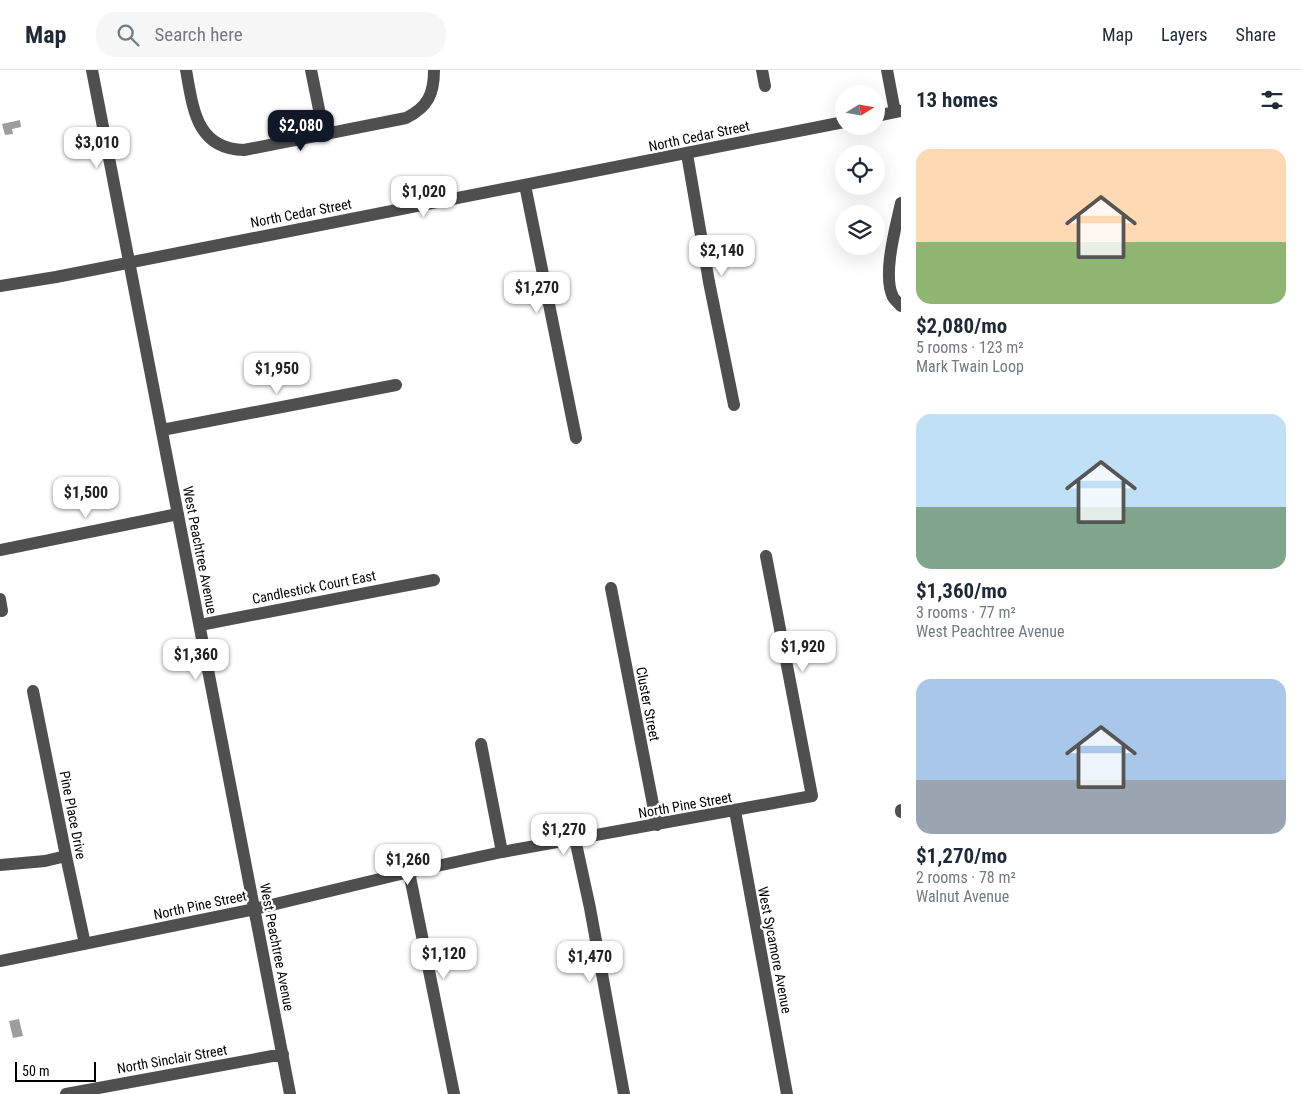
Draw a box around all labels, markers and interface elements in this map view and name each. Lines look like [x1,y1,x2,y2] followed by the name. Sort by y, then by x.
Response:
[96,12,446,57] search box
[25,21,66,49] text: Map
[114,21,142,49] icon: search
[154,23,243,46] text: Search here
[1102,24,1133,45] text: Map
[1161,24,1208,45] text: Layers
[1236,24,1276,45] text: Share
[835,85,885,135] north arrow
[835,85,885,255] map controls
[1258,86,1286,114] icon: filters
[916,88,998,112] text: 13 homes
[260,109,342,152] pin: $2,080
[279,116,323,135] text: $2,080
[647,117,751,155] street label: North Cedar Street
[56,126,138,169] pin: $3,010
[75,133,119,152] text: $3,010
[835,145,885,195] button: locate
[383,176,465,218] pin: $1,020
[402,182,446,201] text: $1,020
[1056,182,1146,272] icon: home
[249,195,353,231] street label: North Cedar Street
[835,205,885,255] button: layers
[681,234,763,277] pin: $2,140
[700,241,744,260] text: $2,140
[496,272,578,314] pin: $1,270
[515,278,559,297] text: $1,270
[916,314,1007,338] text: $2,080/mo
[916,338,1024,357] text: 5 rooms · 123 m²
[236,352,318,395] pin: $1,950
[916,357,1024,376] text: Mark Twain Loop
[255,359,299,378] text: $1,950
[1056,447,1146,537] icon: home
[45,476,127,519] pin: $1,500
[64,483,108,502] text: $1,500
[180,485,220,616] street label: West Peachtree Avenue
[251,567,377,607] street label: Candlestick Court East
[916,579,1007,603] text: $1,360/mo
[916,603,1016,622] text: 3 rooms · 77 m²
[916,622,1064,641] text: West Peachtree Avenue
[762,630,844,673] pin: $1,920
[781,637,825,656] text: $1,920
[155,638,237,681] pin: $1,360
[174,645,218,664] text: $1,360
[633,666,663,742] street label: Cluster Street
[1056,712,1146,802] icon: home
[57,770,89,861] street label: Pine Place Drive
[637,789,733,821] street label: North Pine Street
[523,814,605,856] pin: $1,270
[542,820,586,839] text: $1,270
[367,844,449,886] pin: $1,260
[916,844,1007,868] text: $1,270/mo
[386,850,430,869] text: $1,260
[916,868,1016,887] text: 2 rooms · 78 m²
[257,882,297,1013] street label: West Peachtree Avenue
[755,885,795,1015] street label: West Sycamore Avenue
[152,887,248,923] street label: North Pine Street
[916,887,1009,906] text: Walnut Avenue
[403,938,485,980] pin: $1,120
[549,940,631,983] pin: $1,470
[422,944,466,963] text: $1,120
[568,947,612,966] text: $1,470
[116,1041,228,1077] street label: North Sinclair Street
[15,1059,96,1082] scale bar
[22,1063,50,1079] text: 50 m

